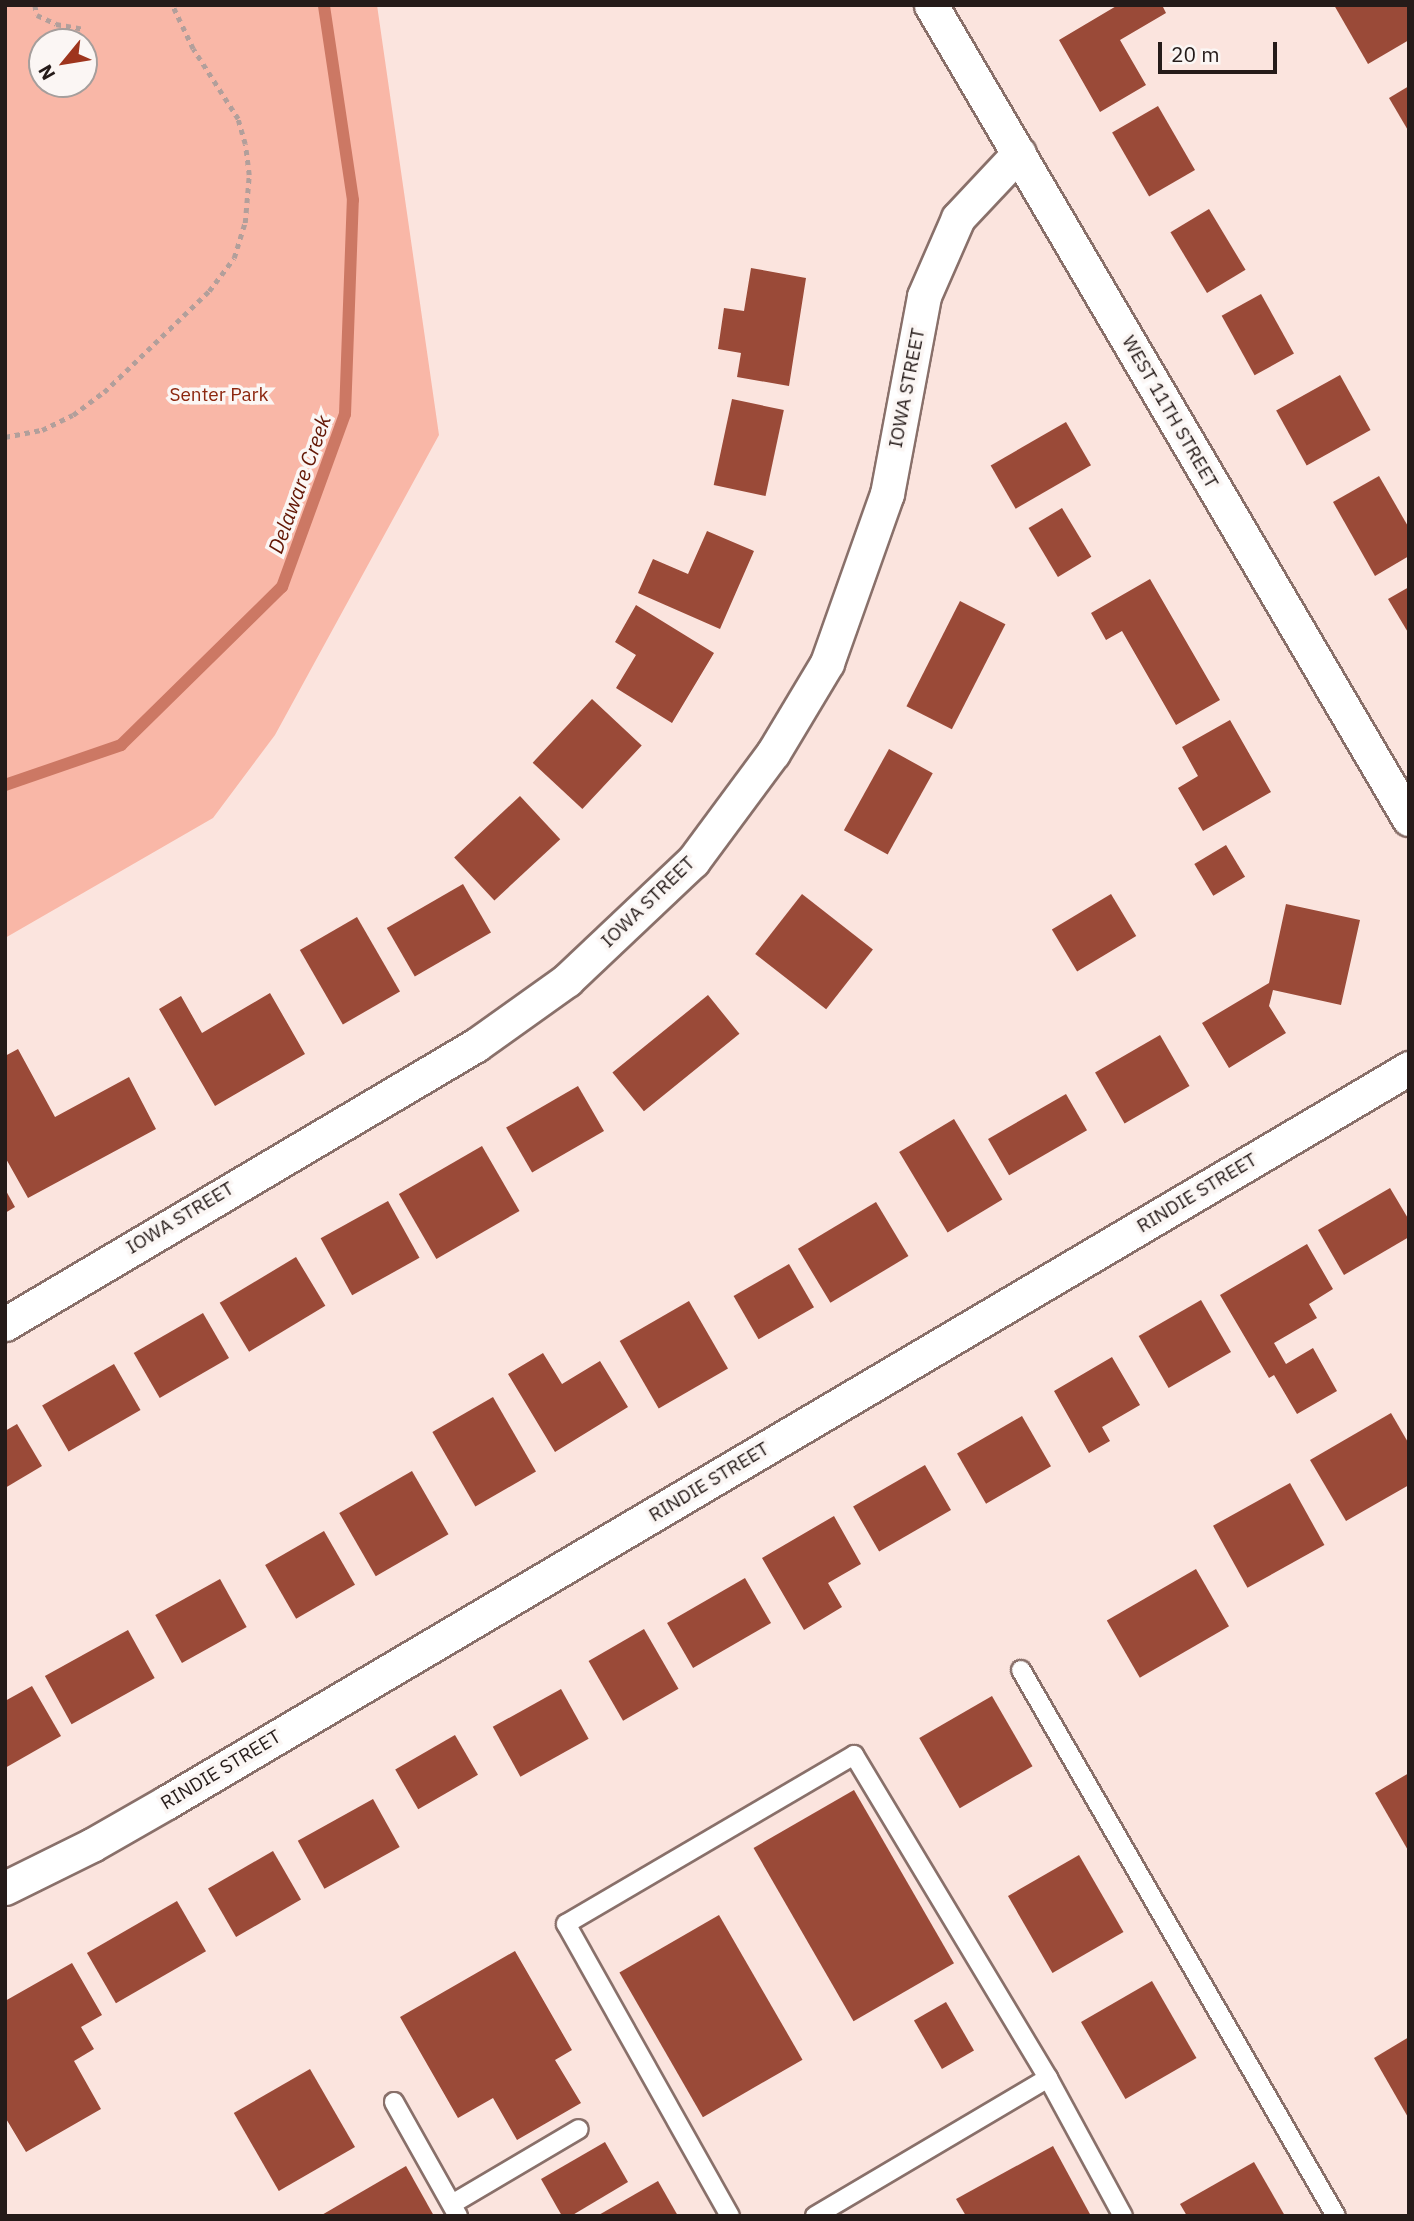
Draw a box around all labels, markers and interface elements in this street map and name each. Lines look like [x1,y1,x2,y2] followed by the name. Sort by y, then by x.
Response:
[28,28,98,98] north arrow
[1162,28,1281,72] scale bar
[1171,40,1220,68] text: 20 m
[33,61,60,84] text: N
[884,326,930,450] street label: IOWA STREET
[1117,332,1223,492] street label: WEST 11TH STREET
[169,384,269,406] park label: Senter Park
[262,411,336,557] water label: Delaware Creek
[596,852,700,952] street label: IOWA STREET
[1133,1148,1261,1238] street label: RINDIE STREET
[122,1177,238,1259] street label: IOWA STREET
[645,1437,773,1527] street label: RINDIE STREET
[157,1725,285,1815] street label: RINDIE STREET

